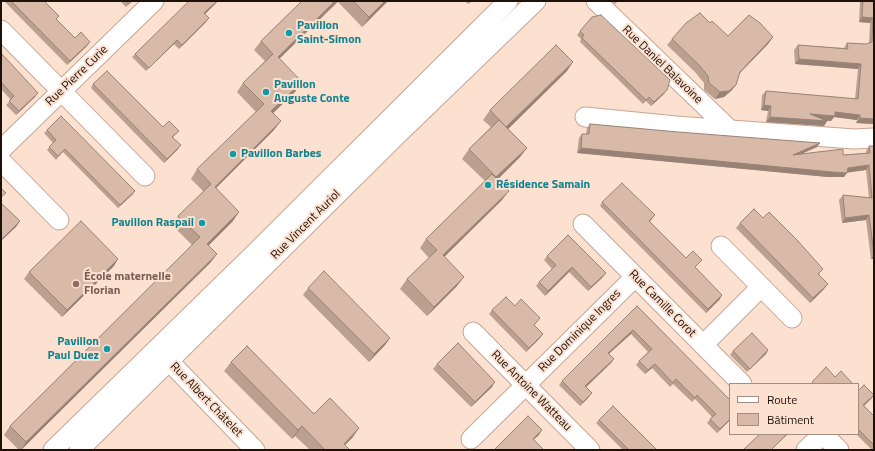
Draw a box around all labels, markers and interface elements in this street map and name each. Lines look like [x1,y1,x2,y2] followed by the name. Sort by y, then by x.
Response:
[297,19,361,47] place label: Pavillon Saint-Simon
[619,23,705,107] street label: Rue Daniel Balavoine
[284,28,294,38] marker: Pavillon Saint-Simon
[43,43,111,109] street label: Rue Pierre Curie
[274,78,350,106] place label: Pavillon Auguste Conte
[261,87,271,97] marker: Pavillon Auguste Conte
[241,147,321,161] place label: Pavillon Barbes
[228,149,238,159] marker: Pavillon Barbes
[496,178,590,192] place label: Résidence Samain
[483,180,493,190] marker: Résidence Samain
[268,187,344,263] street label: Rue Vincent Auriol
[112,216,194,230] place label: Pavillon Raspail
[197,218,207,228] marker: Pavillon Raspail
[625,267,699,341] street label: Rue Camille Corot
[84,270,171,298] place label: École maternelle Florian
[71,279,81,289] marker: École maternelle Florian
[536,287,624,375] street label: Rue Dominique Ingres
[47,335,99,363] place label: Pavillon Paul Duez
[102,344,112,354] marker: Pavillon Paul Duez
[488,348,574,434] street label: Rue Antoine Watteau
[167,360,245,440] street label: Rue Albert Châtelet
[729,383,859,435] legend
[767,390,797,409] text: Route
[767,410,814,429] text: Bâtiment

